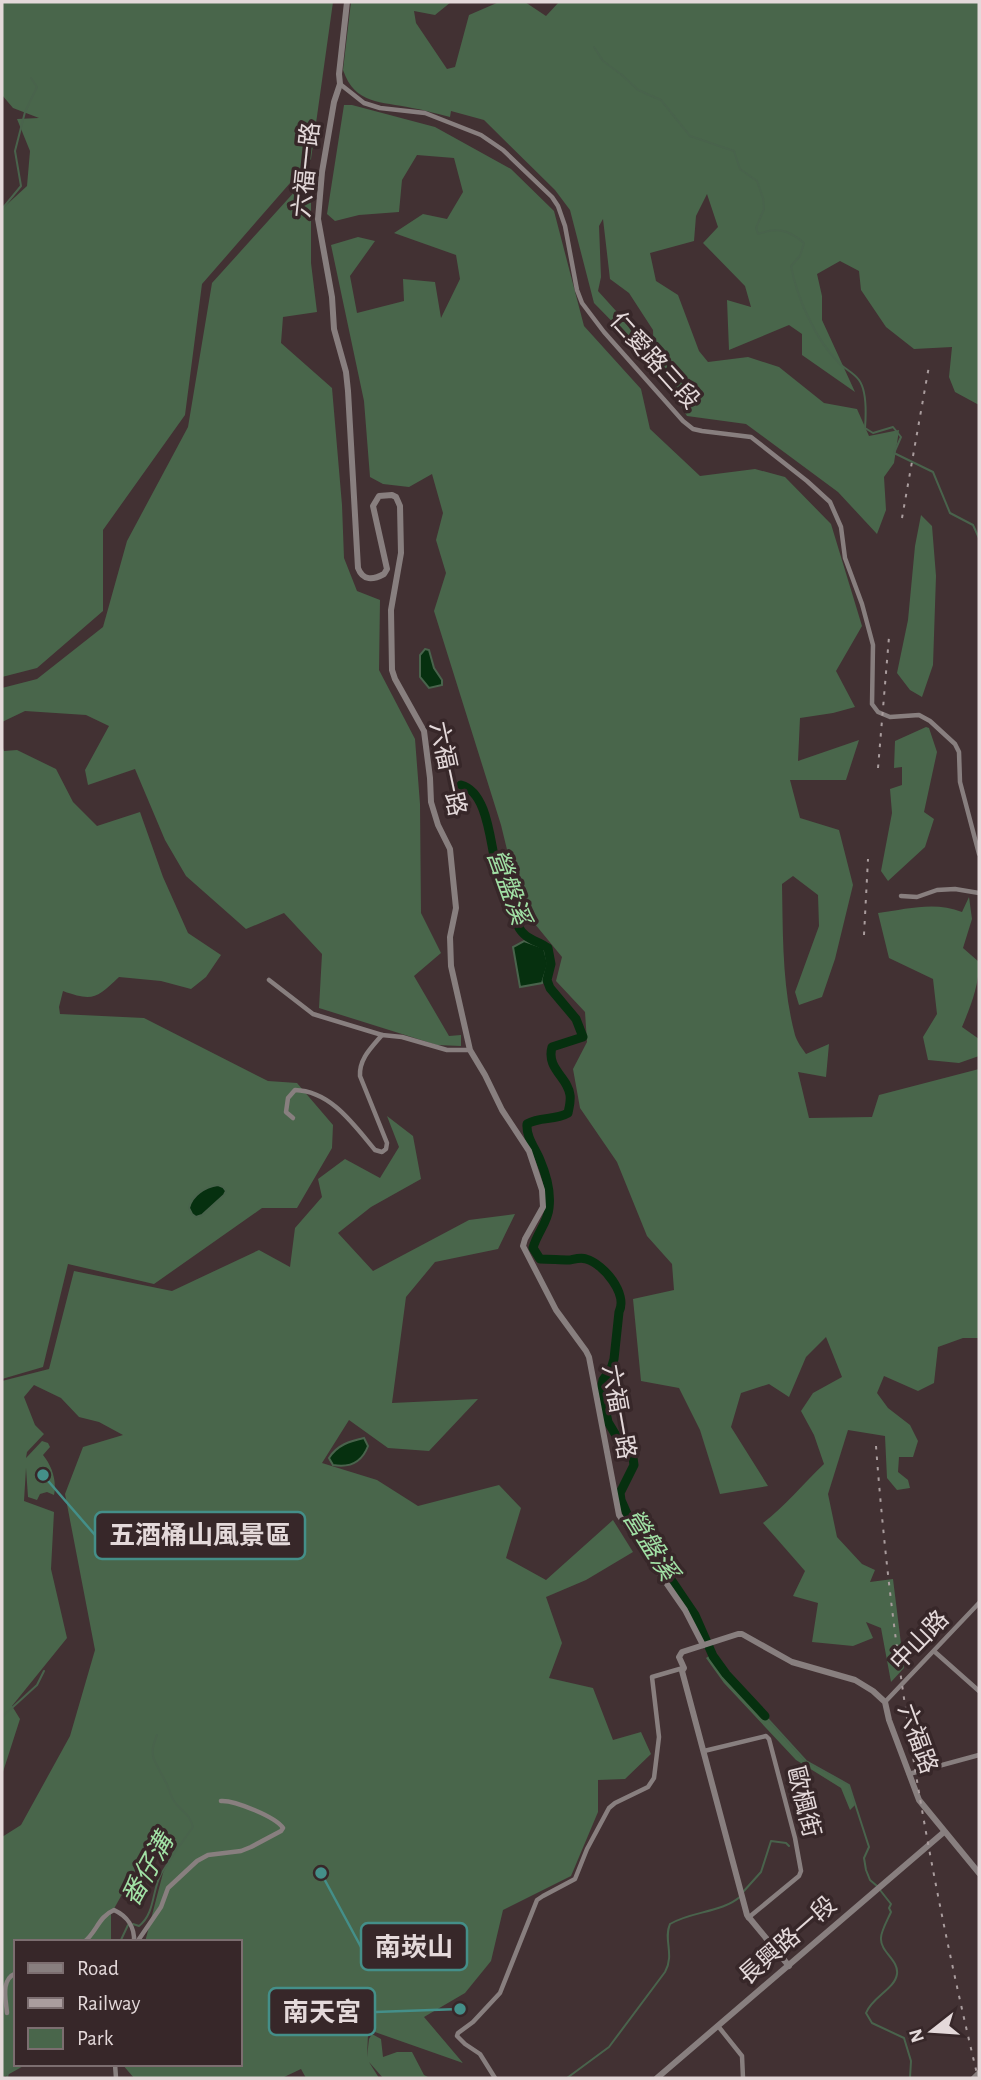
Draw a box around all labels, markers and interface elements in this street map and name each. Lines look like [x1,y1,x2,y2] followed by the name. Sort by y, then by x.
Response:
[288,121,324,219] street label: 六福一路
[605,307,705,414] street label: 仁愛路三段
[425,719,471,818] street label: 六福一路
[482,846,536,932] water label: 營盤溪
[598,1362,640,1461] street label: 六福一路
[618,1505,685,1588] water label: 營盤溪
[95,1512,305,1559] callout: 五酒桶山風景區
[109,1521,291,1549] text: 五酒桶山風景區
[885,1605,954,1675] street label: 中山路
[893,1700,942,1777] street label: 六福路
[783,1764,825,1840] street label: 歐楓街
[117,1826,180,1910] water label: 番仔溝
[734,1891,841,1989] street label: 長興路一段
[361,1923,467,1970] callout: 南崁山
[375,1933,453,1961] text: 南崁山
[14,1940,242,2066] legend
[77,1958,119,1979] text: Road
[269,1988,375,2035] callout: 南天宮
[77,1993,140,2014] text: Railway
[897,1996,967,2066] north arrow
[283,1998,361,2026] text: 南天宮
[906,2026,928,2045] text: N
[77,2028,114,2049] text: Park

